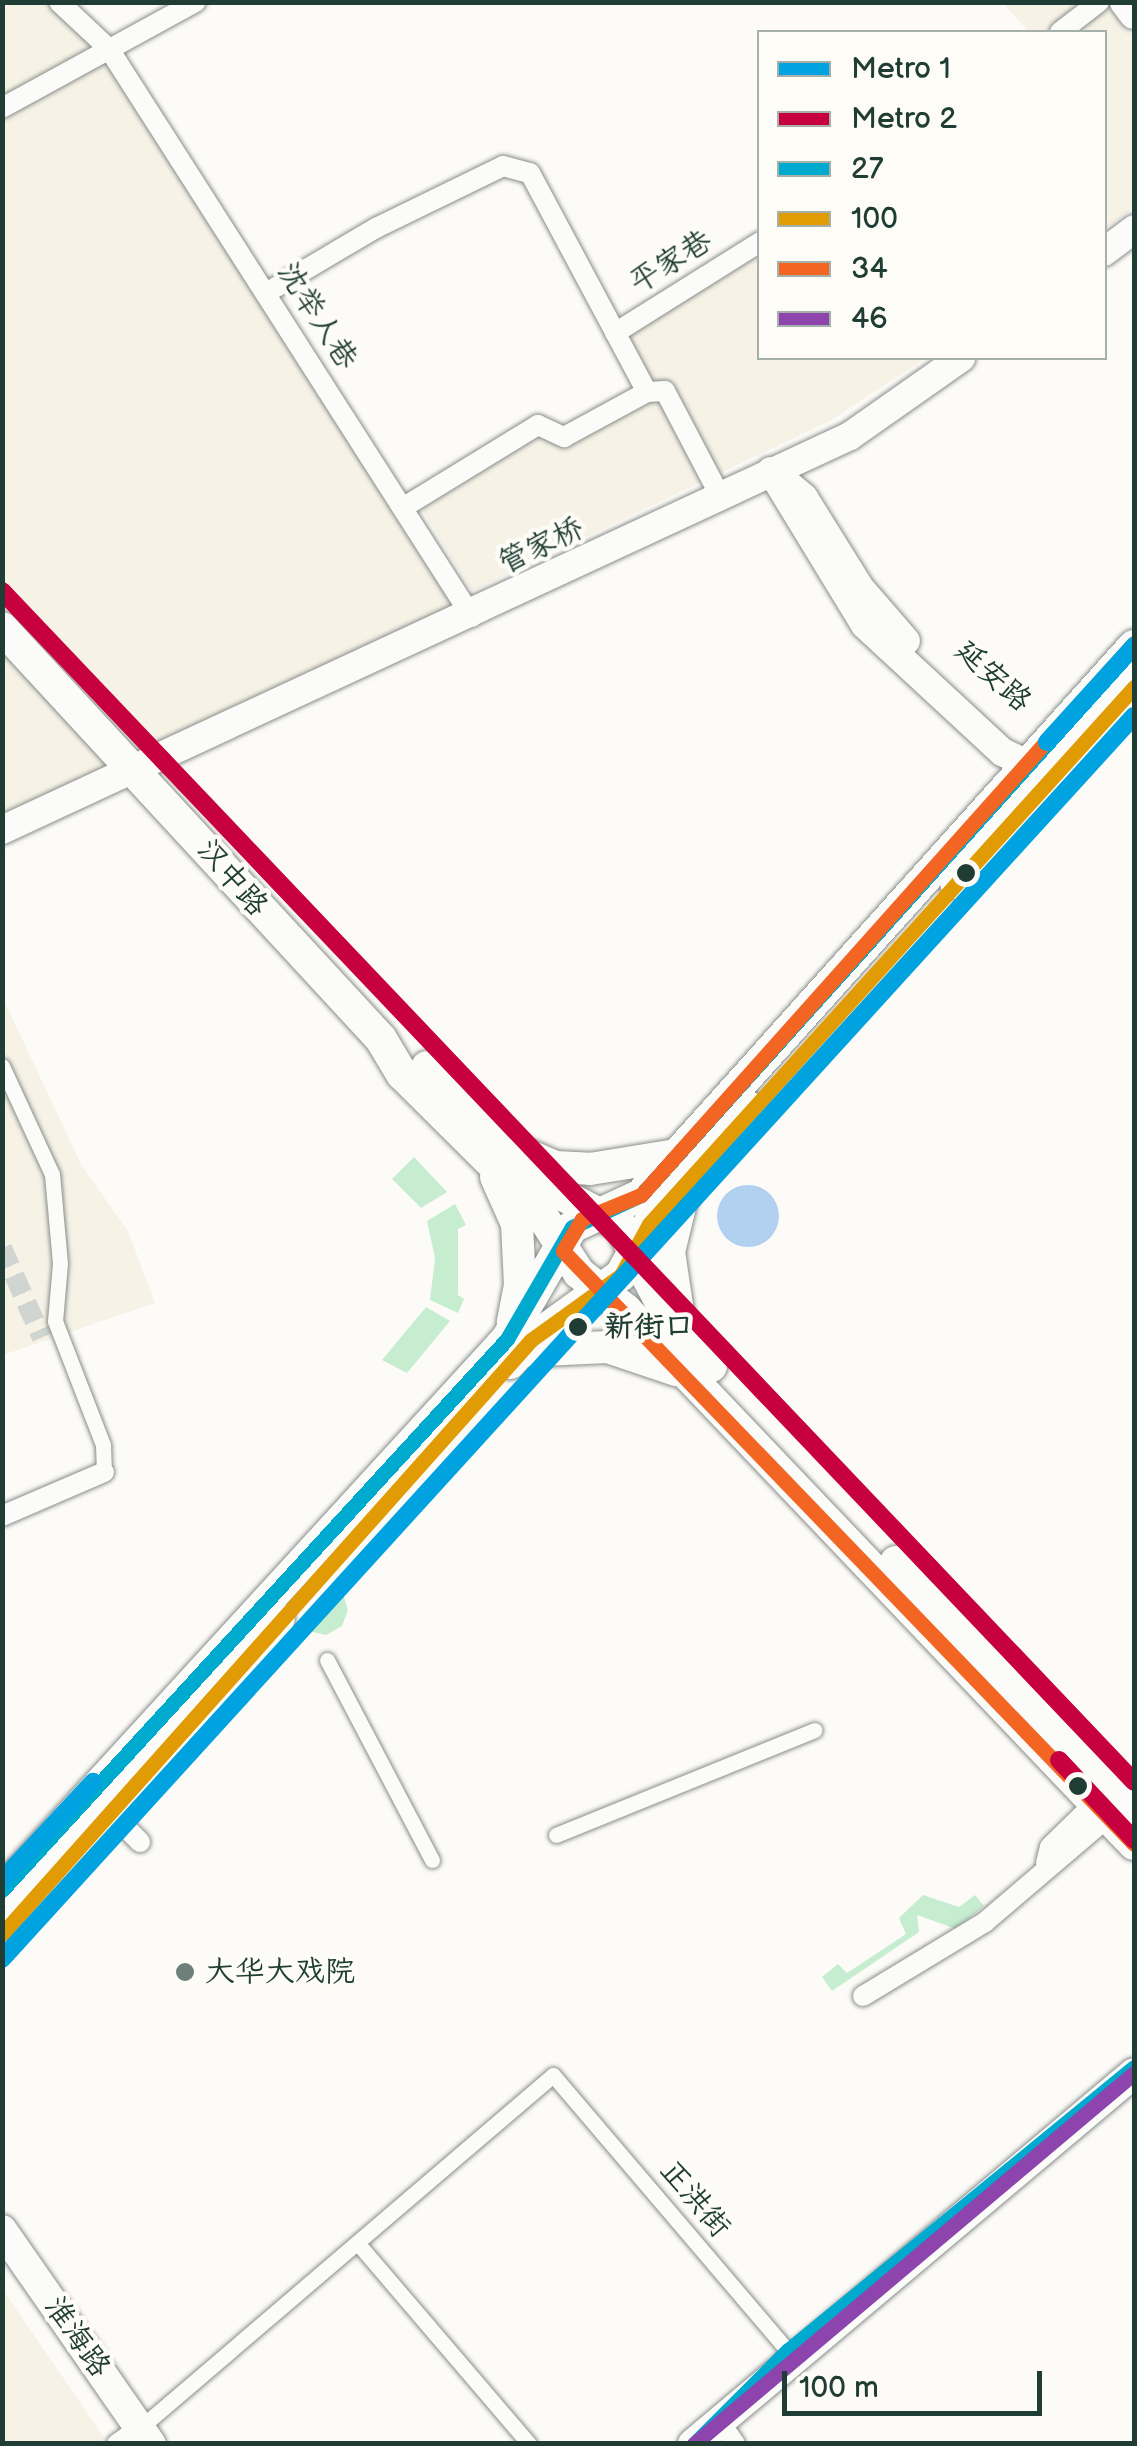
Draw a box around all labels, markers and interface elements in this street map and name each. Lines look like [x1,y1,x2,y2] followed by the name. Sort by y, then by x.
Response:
[757,30,1107,360] legend
[851,51,951,87] text: Metro 1
[851,101,957,137] text: Metro 2
[851,151,883,187] text: 27
[851,201,898,237] text: 100
[623,223,719,301] street label: 平家巷
[851,251,888,287] text: 34
[269,256,365,376] street label: 沈举人巷
[851,301,888,337] text: 46
[493,510,589,582] street label: 管家桥
[948,633,1038,719] street label: 延安路
[189,832,275,924] street label: 汉中路
[956,863,976,883] unlabelled marker
[604,1309,694,1345] place label: 新街口
[561,1310,595,1344] marker: 新街口
[1068,1776,1088,1796] unlabelled marker
[205,1954,355,1990] place label: 大华大戏院
[174,1961,196,1983] marker: 大华大戏院
[652,2153,738,2245] street label: 正洪街
[36,2290,118,2384] street label: 淮海路
[787,2351,1047,2413] scale bar
[799,2370,879,2406] text: 100 m

